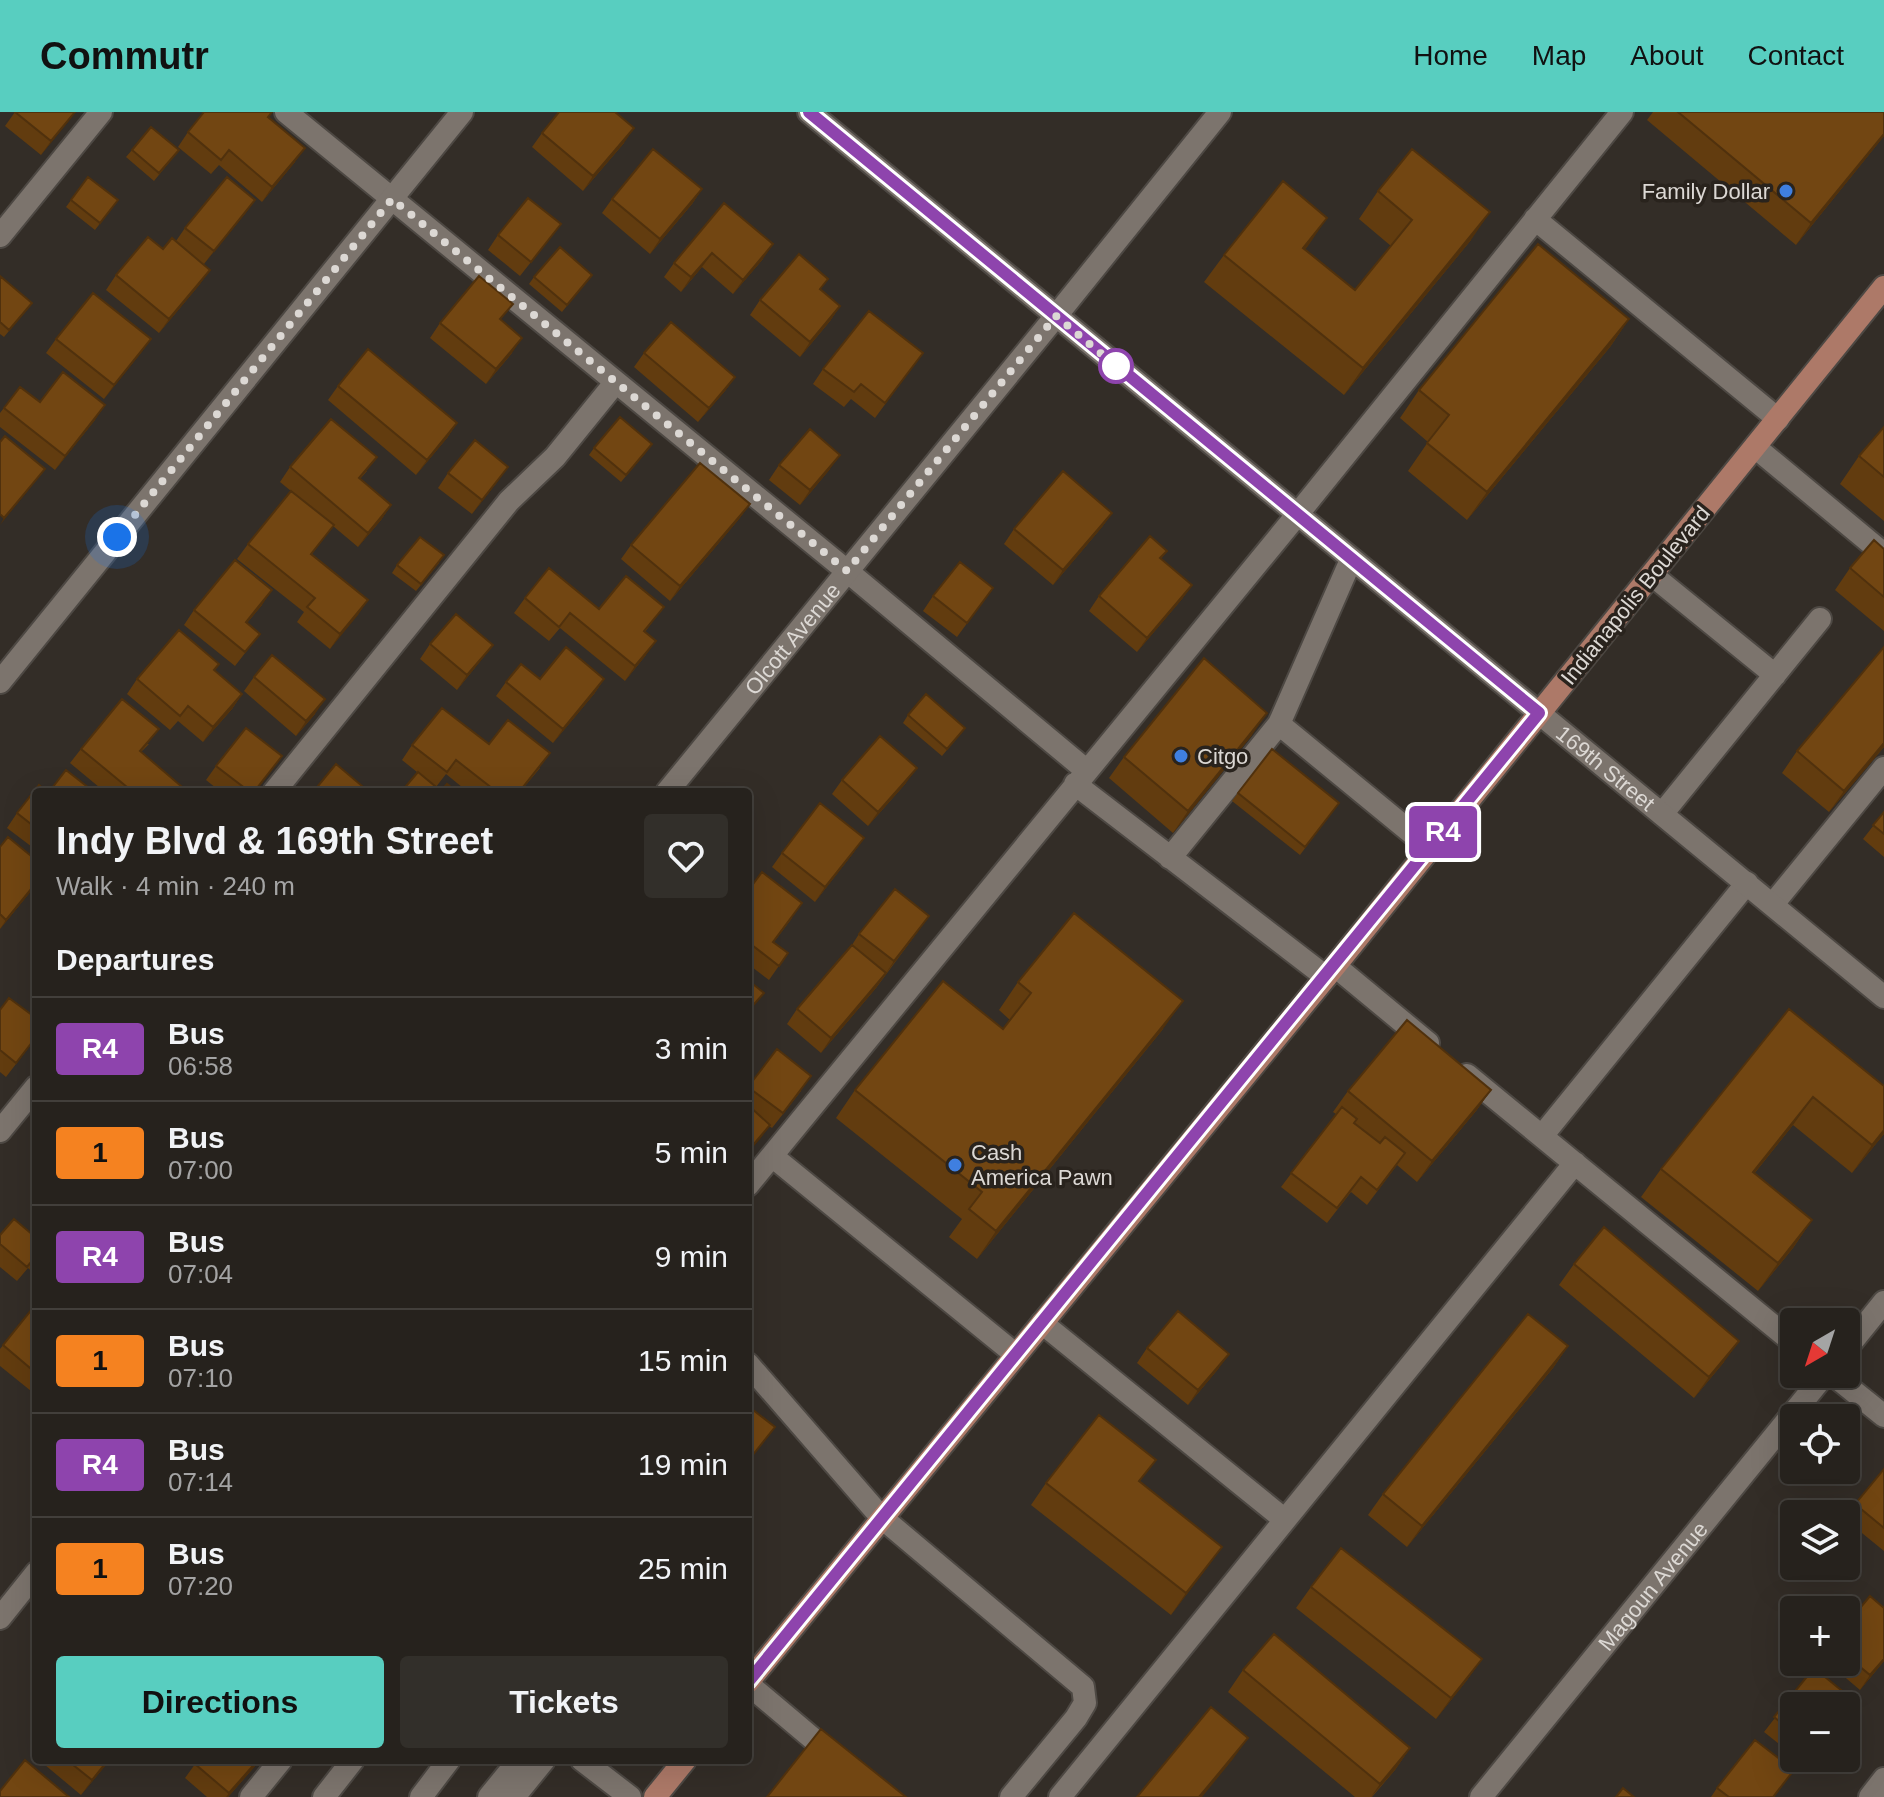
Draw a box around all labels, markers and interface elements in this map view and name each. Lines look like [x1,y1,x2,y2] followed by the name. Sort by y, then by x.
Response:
[40,35,209,77] text: Commutr
[1413,40,1488,71] text: Home
[1532,40,1586,71] text: Map
[1630,40,1704,71] text: About
[1748,40,1844,71] text: Contact
[1642,179,1770,204] place label: Family Dollar
[1777,182,1795,200] marker: Family Dollar
[1099,349,1133,383] unlabelled marker
[1556,501,1715,690] street label: Indianapolis Boulevard
[97,517,137,557] your location
[740,578,846,700] street label: Olcott Avenue
[1551,721,1660,816] street label: 169th Street
[1197,744,1248,769] place label: Citgo
[1172,747,1190,765] marker: Citgo
[1407,806,1479,858] line badge: R4
[644,814,728,898] button: heart
[1425,816,1461,847] text: R4
[56,820,493,862] text: Indy Blvd & 169th Street
[56,871,295,901] text: Walk · 4 min · 240 m
[56,943,214,976] text: Departures
[168,1017,225,1050] text: Bus
[655,1032,728,1065] text: 3 min
[82,1033,118,1064] text: R4
[168,1051,233,1081] text: 06:58
[168,1121,225,1154] text: Bus
[655,1136,728,1169] text: 5 min
[92,1137,108,1168] text: 1
[971,1140,1113,1190] place label: Cash America Pawn
[168,1155,233,1185] text: 07:00
[946,1156,964,1174] marker: Cash America Pawn
[168,1225,225,1258] text: Bus
[655,1240,728,1273] text: 9 min
[82,1241,118,1272] text: R4
[168,1259,233,1289] text: 07:04
[1780,1308,1860,1388] north arrow
[1780,1308,1860,1772] map controls
[168,1329,225,1362] text: Bus
[638,1344,728,1377] text: 15 min
[92,1345,108,1376] text: 1
[168,1363,233,1393] text: 07:10
[1780,1404,1860,1484] button: locate
[168,1433,225,1466] text: Bus
[638,1448,728,1481] text: 19 min
[82,1449,118,1480] text: R4
[168,1467,233,1497] text: 07:14
[1780,1500,1860,1580] button: layers
[1593,1517,1713,1656] street label: Magoun Avenue
[168,1537,225,1570] text: Bus
[638,1552,728,1585] text: 25 min
[92,1553,108,1584] text: 1
[168,1571,233,1601] text: 07:20
[1780,1596,1860,1676] button: +
[56,1656,384,1748] button: Directions
[400,1656,728,1748] button: Tickets
[1780,1692,1860,1772] button: −

